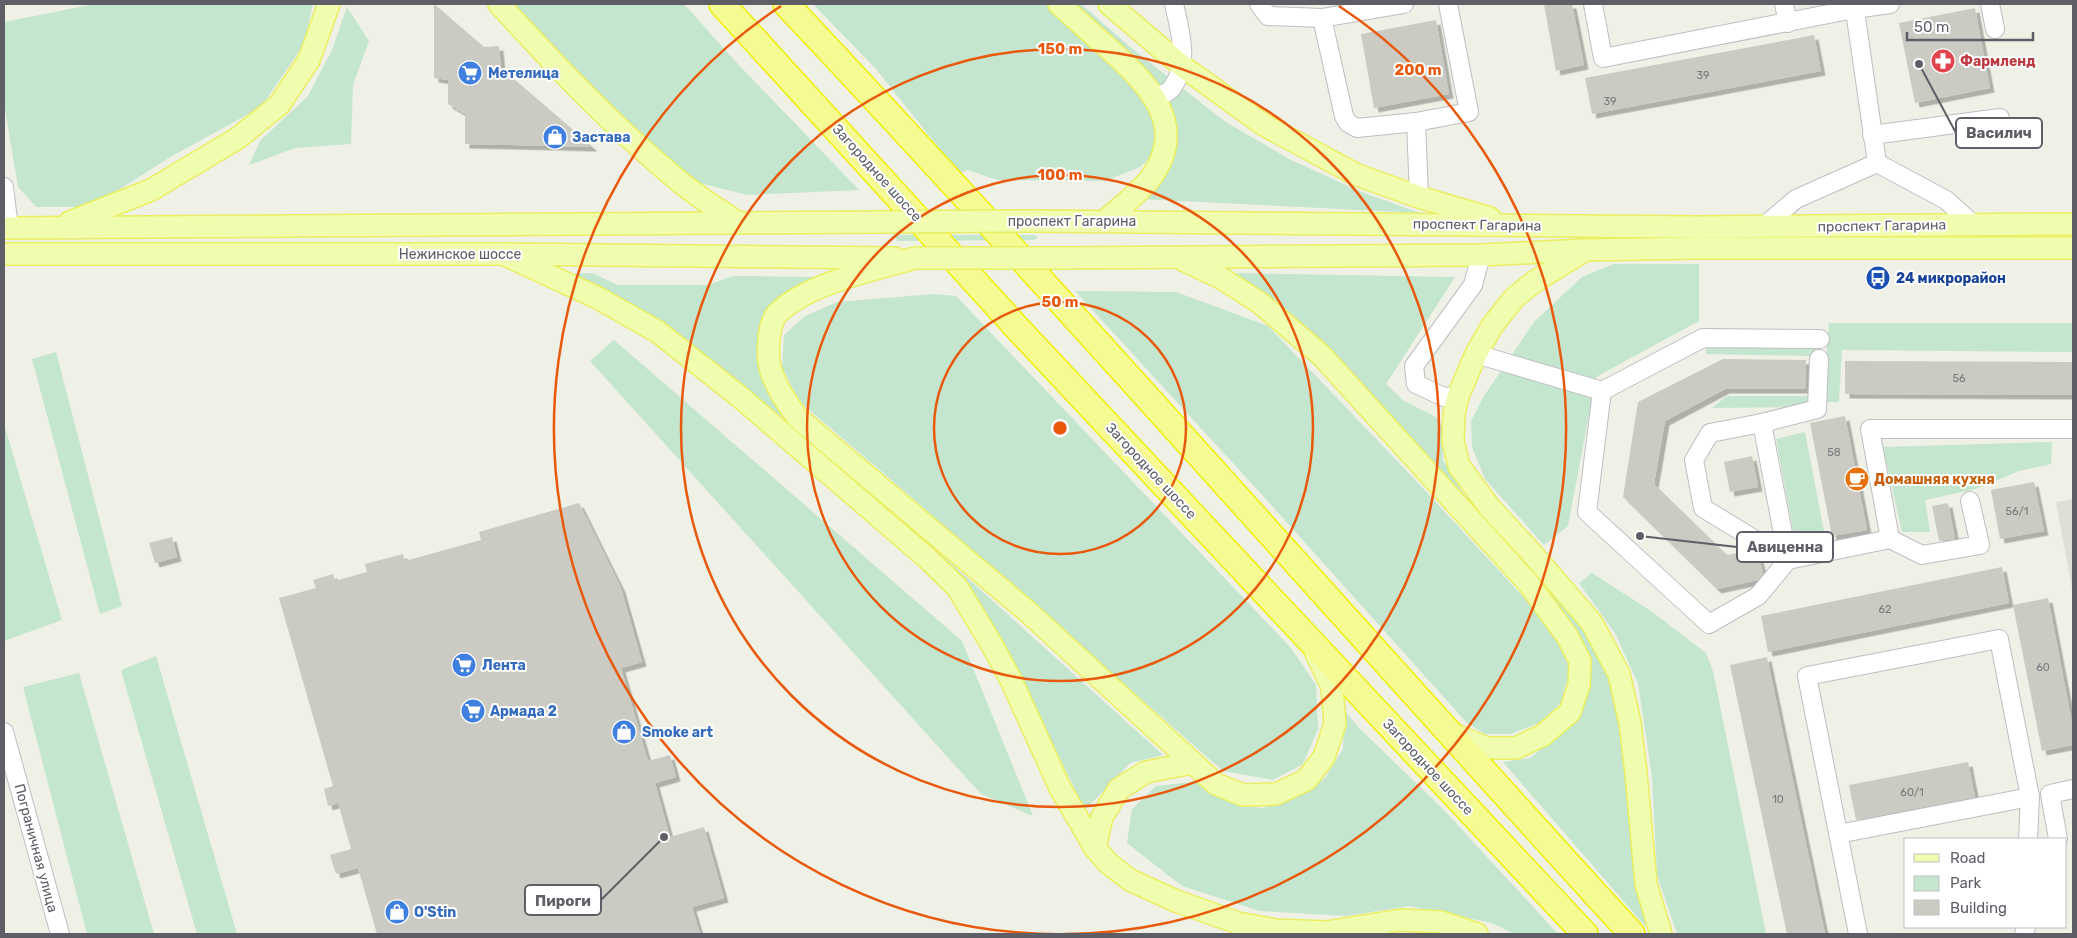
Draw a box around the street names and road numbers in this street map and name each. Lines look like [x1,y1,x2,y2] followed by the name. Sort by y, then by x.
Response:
[829,121,925,225] street label: Загородное шоссе
[1008,213,1136,230] street label: проспект Гагарина
[1413,215,1541,235] street label: проспект Гагарина
[1818,216,1946,236] street label: проспект Гагарина
[399,246,521,263] street label: Нежинское шоссе
[1102,419,1200,523] street label: Загородное шоссе
[1379,715,1477,819] street label: Загородное шоссе
[11,782,61,914] street label: Пограничная улица

